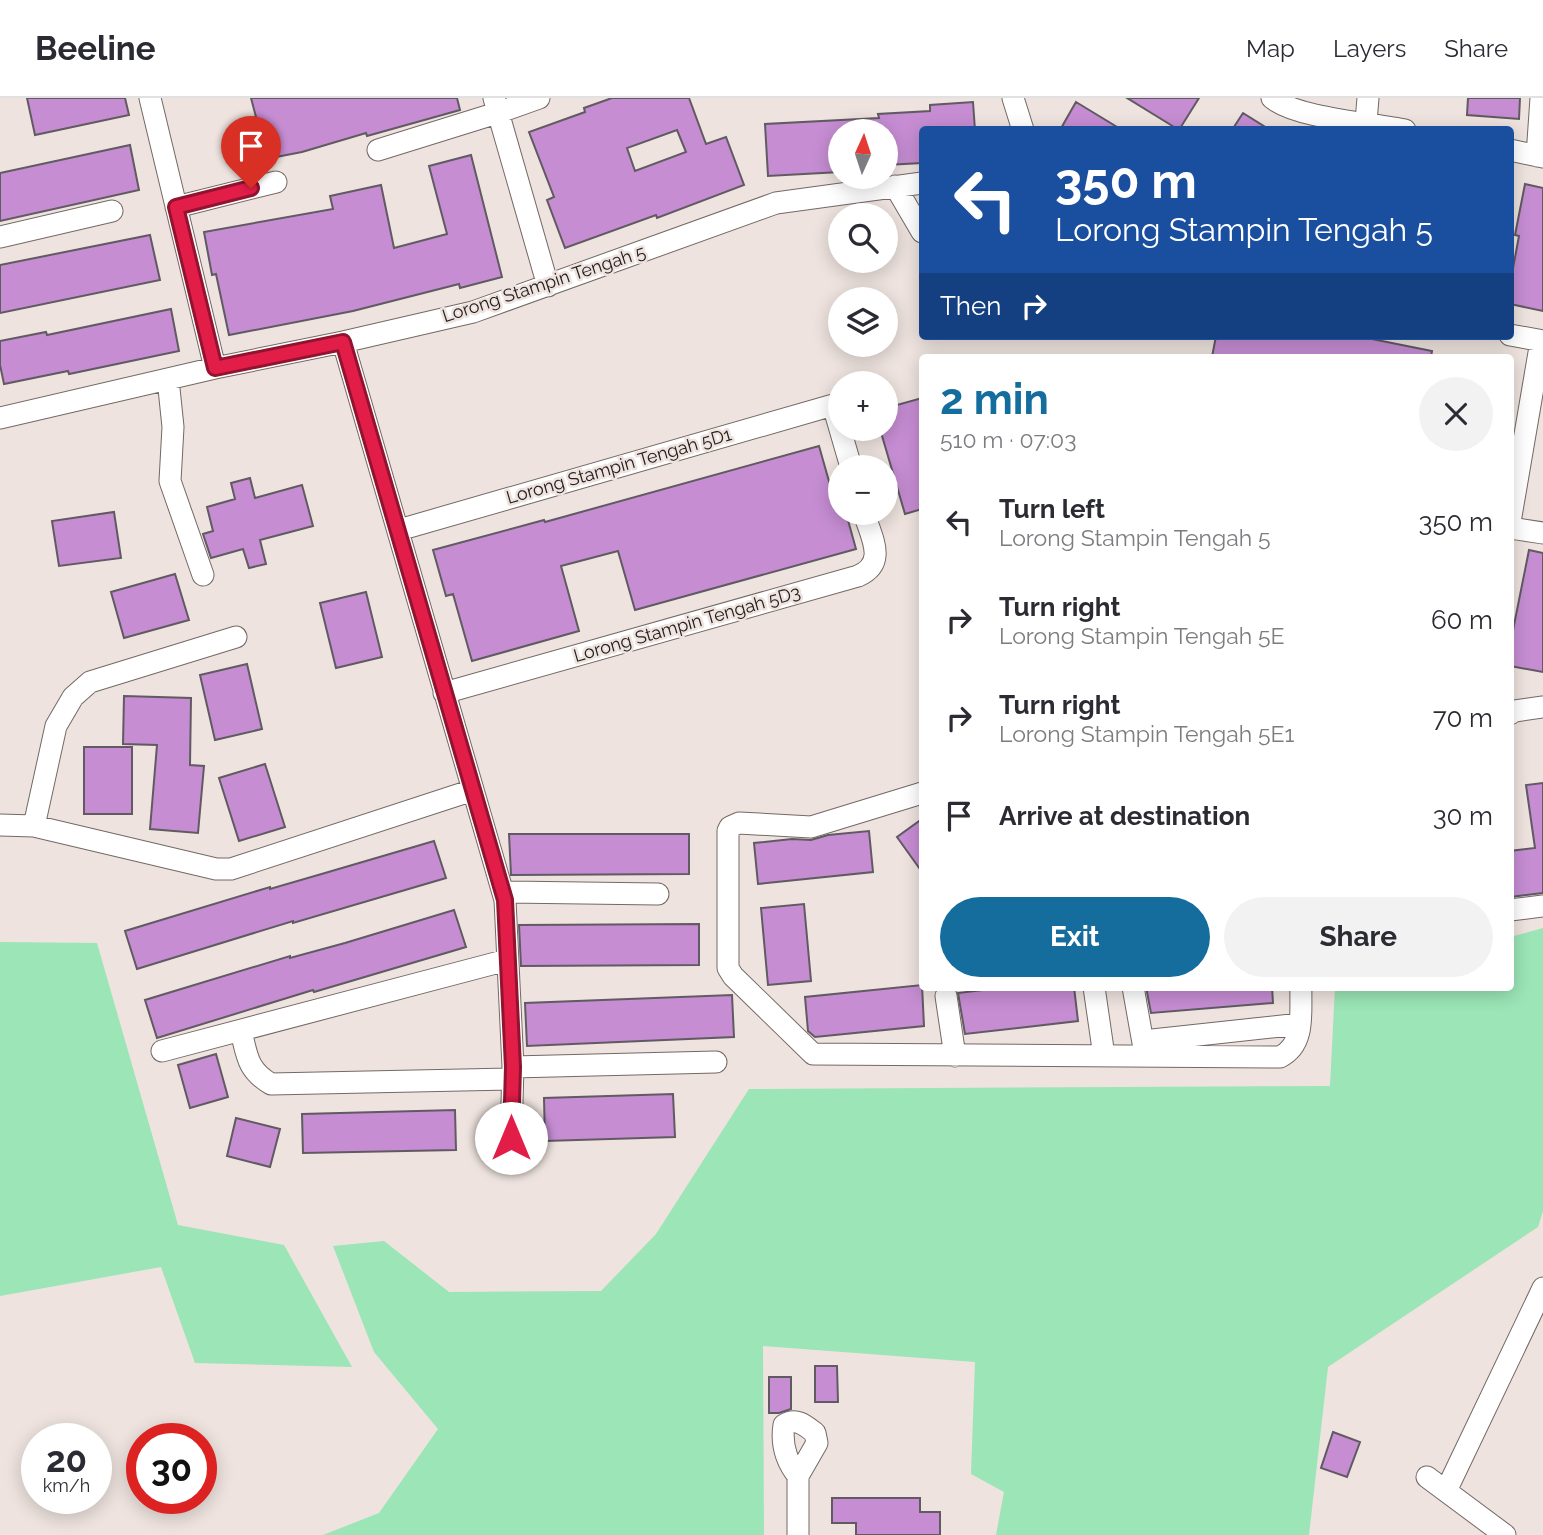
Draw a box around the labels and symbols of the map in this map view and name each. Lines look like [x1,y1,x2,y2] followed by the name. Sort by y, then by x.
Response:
[221,116,281,188] pin
[828,119,898,189] north arrow
[440,241,648,326] street label: Lorong Stampin Tengah 5
[504,423,734,508] street label: Lorong Stampin Tengah 5D1
[571,581,803,666] street label: Lorong Stampin Tengah 5D3
[474,1101,548,1175] position arrow
[126,1423,217,1514] speed limit sign: 30

